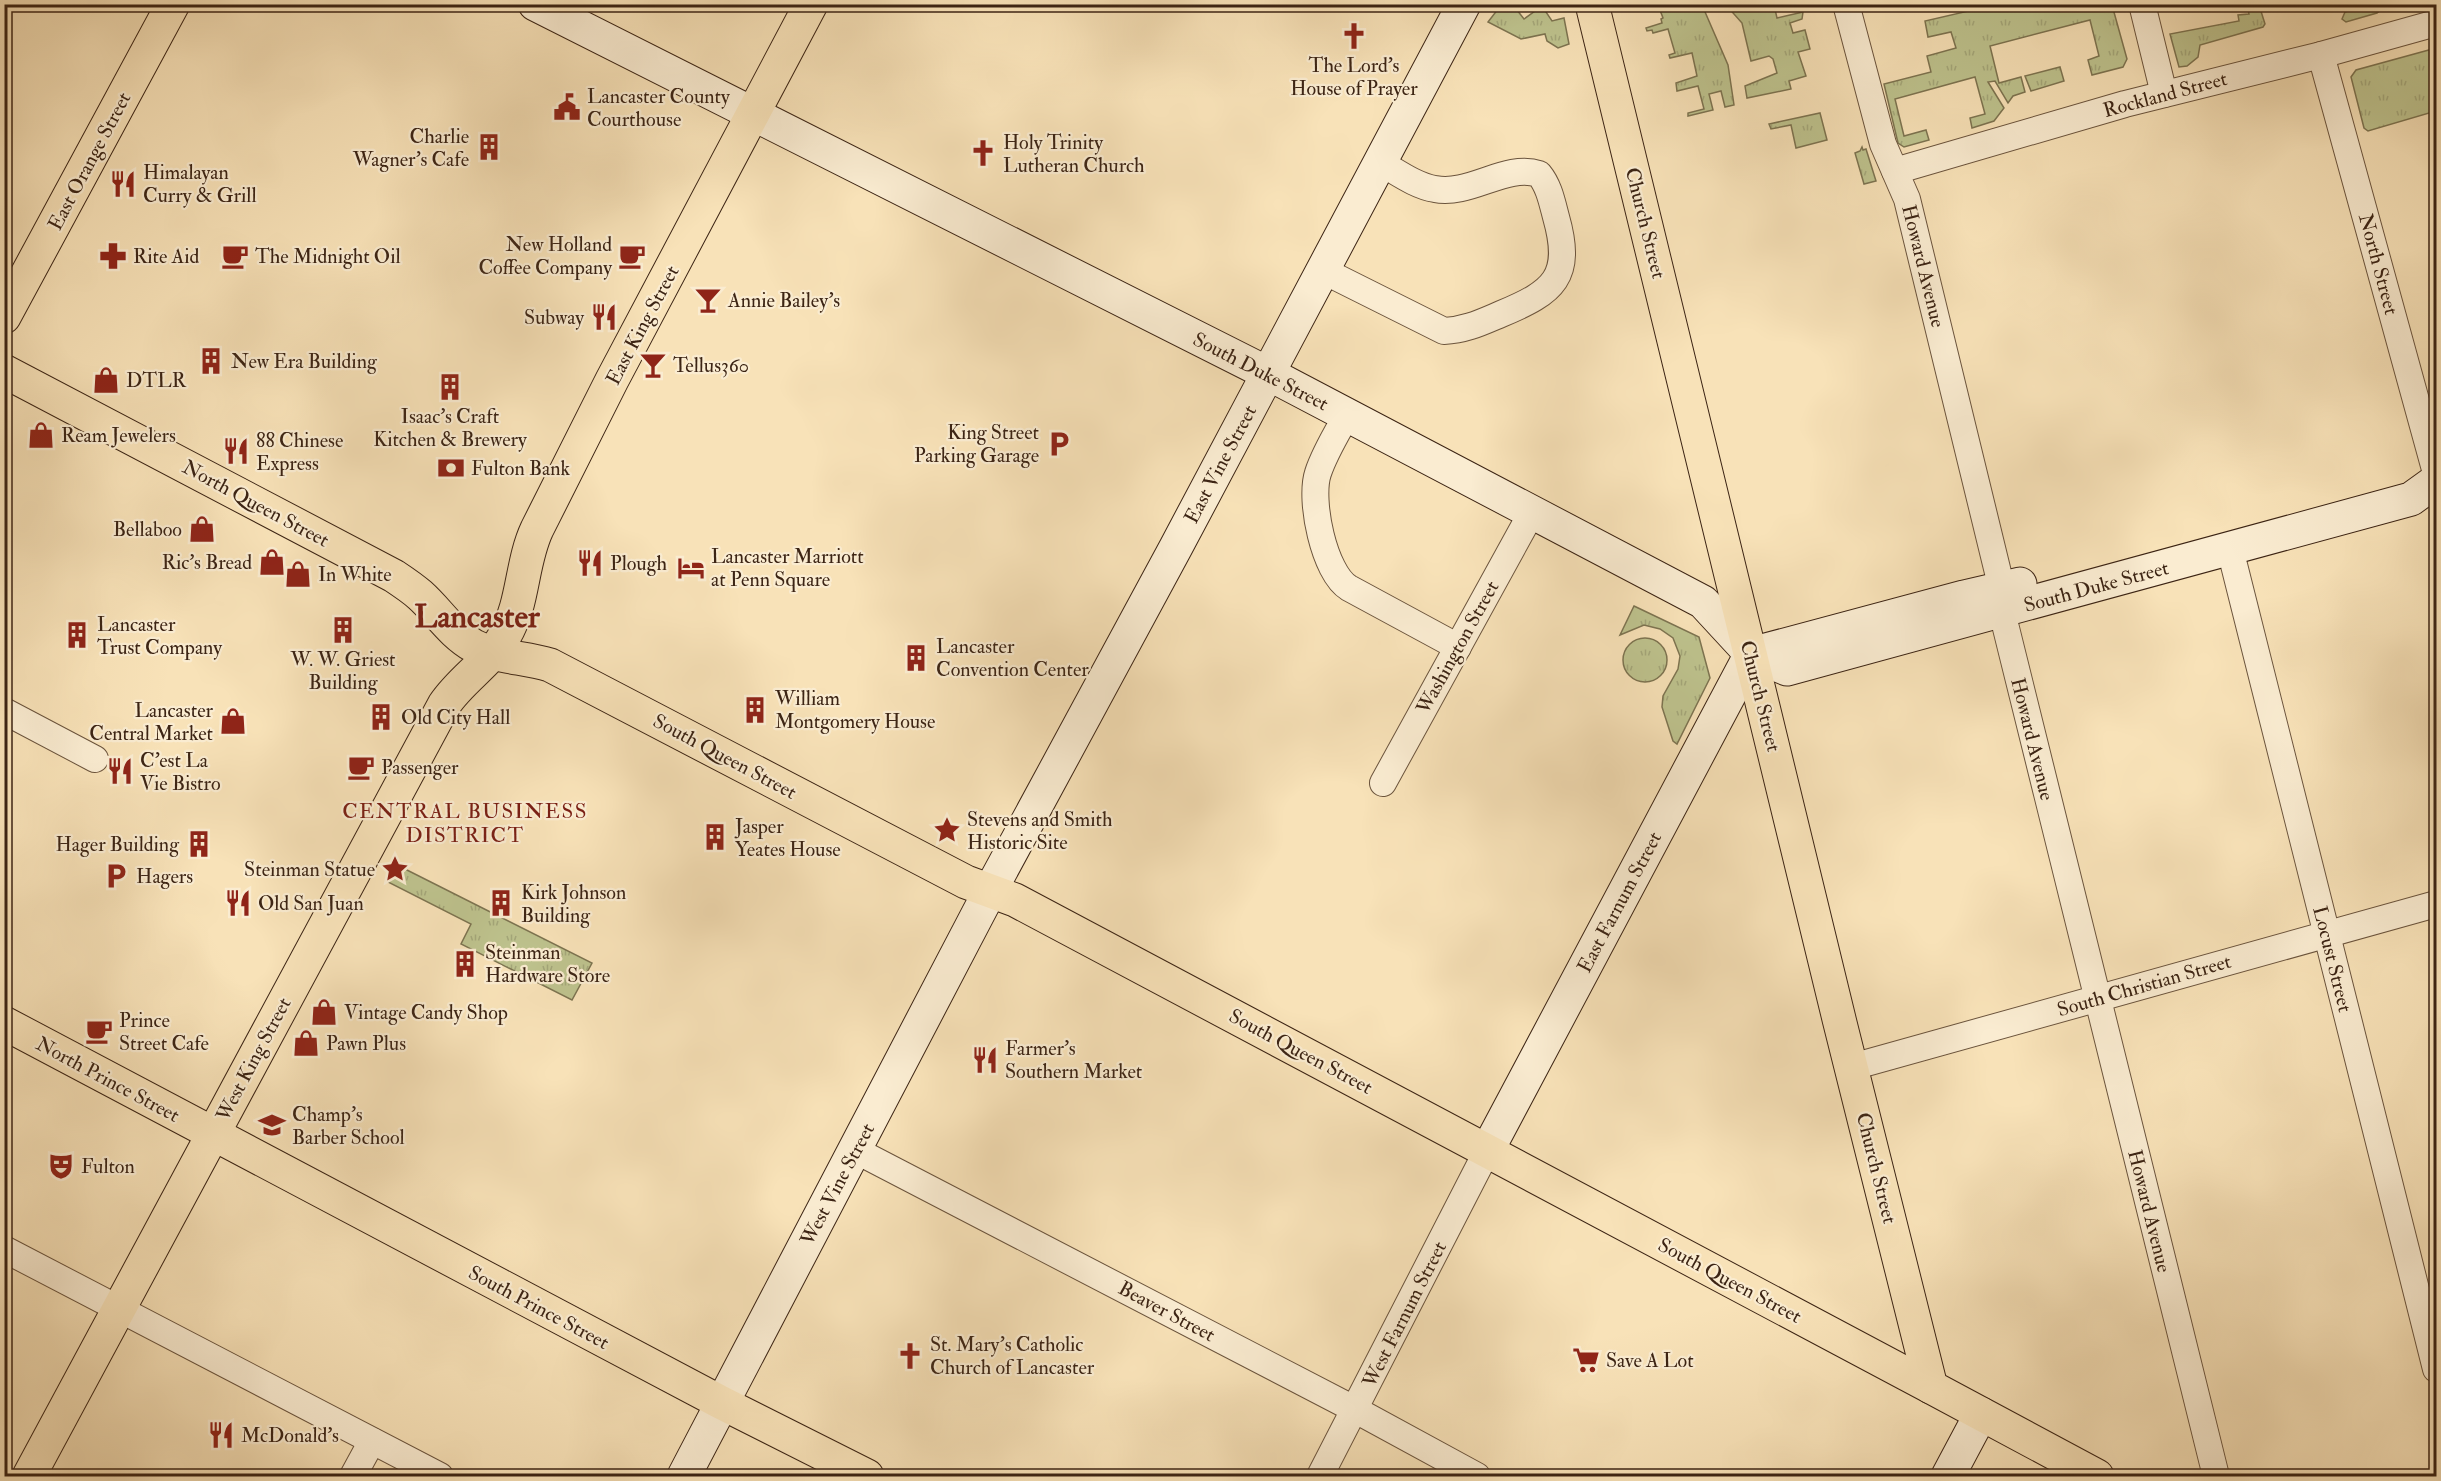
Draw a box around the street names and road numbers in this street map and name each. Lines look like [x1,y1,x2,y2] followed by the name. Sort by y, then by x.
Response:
[2100,66,2230,123] street label: Rockland Street
[42,87,137,235] street label: East Orange Street
[1620,165,1672,282] street label: Church Street
[1896,202,1951,330] street label: Howard Avenue
[2353,211,2404,318] street label: North Street
[600,261,685,389] street label: East King Street
[1189,327,1333,417] street label: South Duke Street
[1179,400,1262,528] street label: East Vine Street
[178,454,334,553] street label: North Queen Street
[2021,555,2172,618] street label: South Duke Street
[1410,576,1505,719] street label: Washington Street
[1735,638,1787,755] street label: Church Street
[2005,675,2060,803] street label: Howard Avenue
[649,708,801,805] street label: South Queen Street
[1572,827,1667,977] street label: East Farnum Street
[2307,904,2358,1015] street label: Locust Street
[2054,949,2234,1022] street label: South Christian Street
[210,993,297,1126] street label: West King Street
[1225,1003,1377,1100] street label: South Queen Street
[32,1031,184,1128] street label: North Prince Street
[1851,1110,1903,1227] street label: Church Street
[794,1118,880,1251] street label: West Vine Street
[2122,1147,2177,1275] street label: Howard Avenue
[1654,1232,1806,1329] street label: South Queen Street
[1356,1237,1452,1392] street label: West Farnum Street
[464,1260,614,1355] street label: South Prince Street
[1114,1276,1220,1348] street label: Beaver Street

